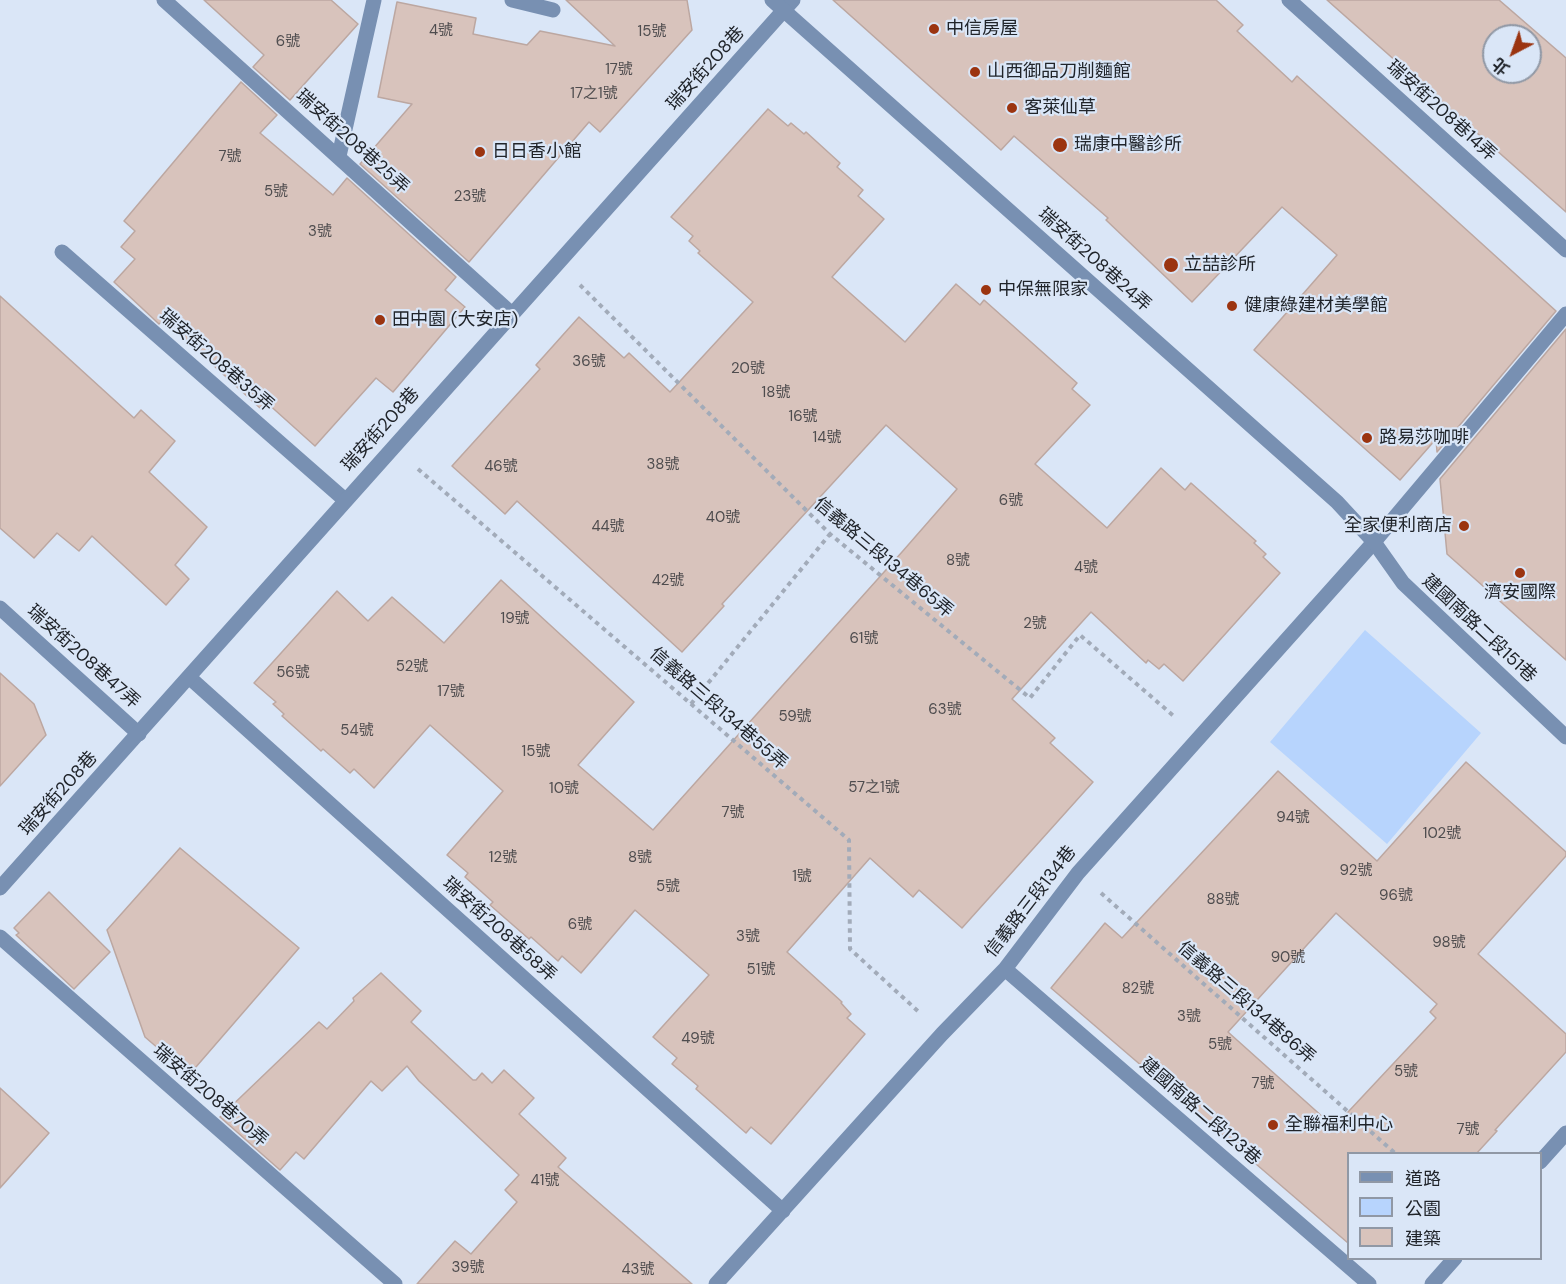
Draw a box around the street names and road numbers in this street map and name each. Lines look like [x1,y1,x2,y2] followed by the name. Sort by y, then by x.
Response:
[663,23,749,115] street label: 瑞安街208巷
[1382,56,1500,166] street label: 瑞安街208巷14弄
[291,86,413,198] street label: 瑞安街208巷25弄
[1033,204,1155,316] street label: 瑞安街208巷24弄
[154,305,278,417] street label: 瑞安街208巷35弄
[338,384,424,476] street label: 瑞安街208巷
[809,493,957,623] street label: 信義路三段134巷65弄
[1417,571,1541,687] street label: 建國南路二段151巷
[22,601,144,713] street label: 瑞安街208巷47弄
[645,643,791,775] street label: 信義路三段134巷55弄
[16,748,102,840] street label: 瑞安街208巷
[981,842,1081,962] street label: 信義路三段134巷
[438,873,560,987] street label: 瑞安街208巷58弄
[1173,937,1319,1069] street label: 信義路三段134巷86弄
[148,1040,272,1152] street label: 瑞安街208巷70弄
[1135,1054,1265,1170] street label: 建國南路二段123巷

